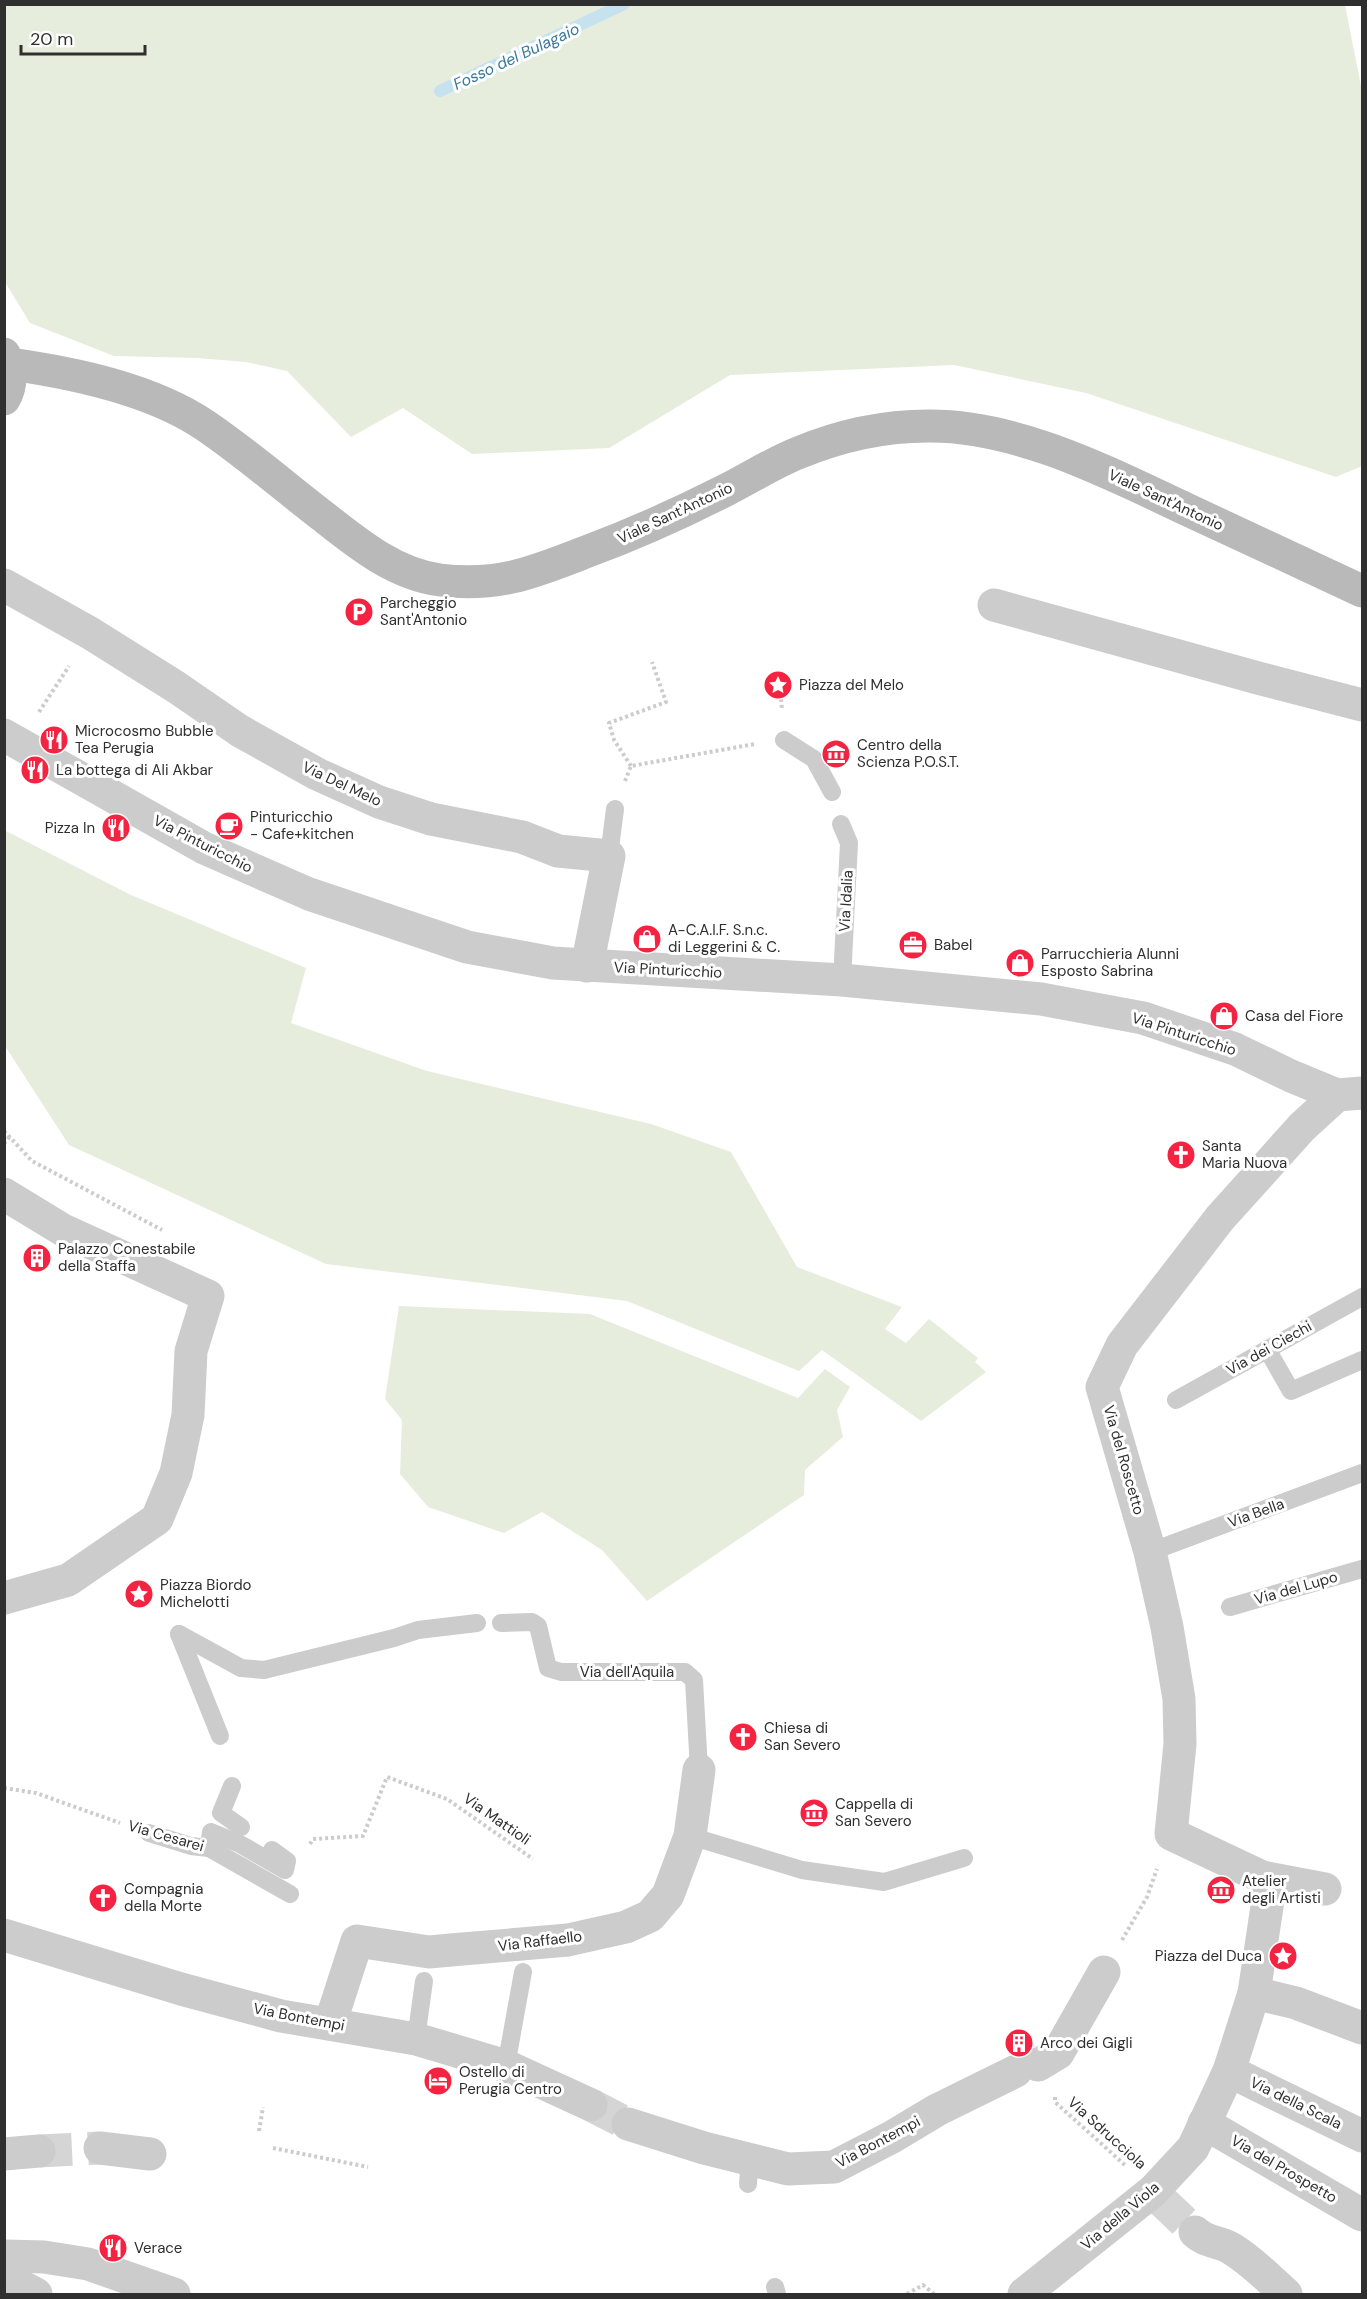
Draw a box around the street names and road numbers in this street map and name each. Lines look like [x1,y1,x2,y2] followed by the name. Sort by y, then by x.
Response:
[1105,465,1227,535] street label: Viale Sant'Antonio
[614,478,736,548] street label: Viale Sant'Antonio
[299,757,385,811] street label: Via Del Melo
[150,810,256,878] street label: Via Pinturicchio
[834,870,858,932] street label: Via Idalia
[613,957,723,983] street label: Via Pinturicchio
[1129,1008,1239,1060] street label: Via Pinturicchio
[1223,1316,1315,1380] street label: Via dei Ciechi
[1099,1403,1149,1517] street label: Via del Roscetto
[1225,1494,1287,1532] street label: Via Bella
[1252,1567,1340,1609] street label: Via del Lupo
[580,1662,674,1682] street label: Via dell'Aquila
[459,1789,535,1849] street label: Via Mattioli
[126,1816,206,1856] street label: Via Cesarei
[497,1926,583,1956] street label: Via Raffaello
[251,1998,347,2036] street label: Via Bontempi
[1247,2072,1345,2134] street label: Via della Scala
[1063,2092,1151,2174] street label: Via Sdrucciola
[832,2111,924,2173] street label: Via Bontempi
[1227,2130,1341,2208] street label: Via del Prospetto
[1077,2177,1163,2255] street label: Via della Viola

